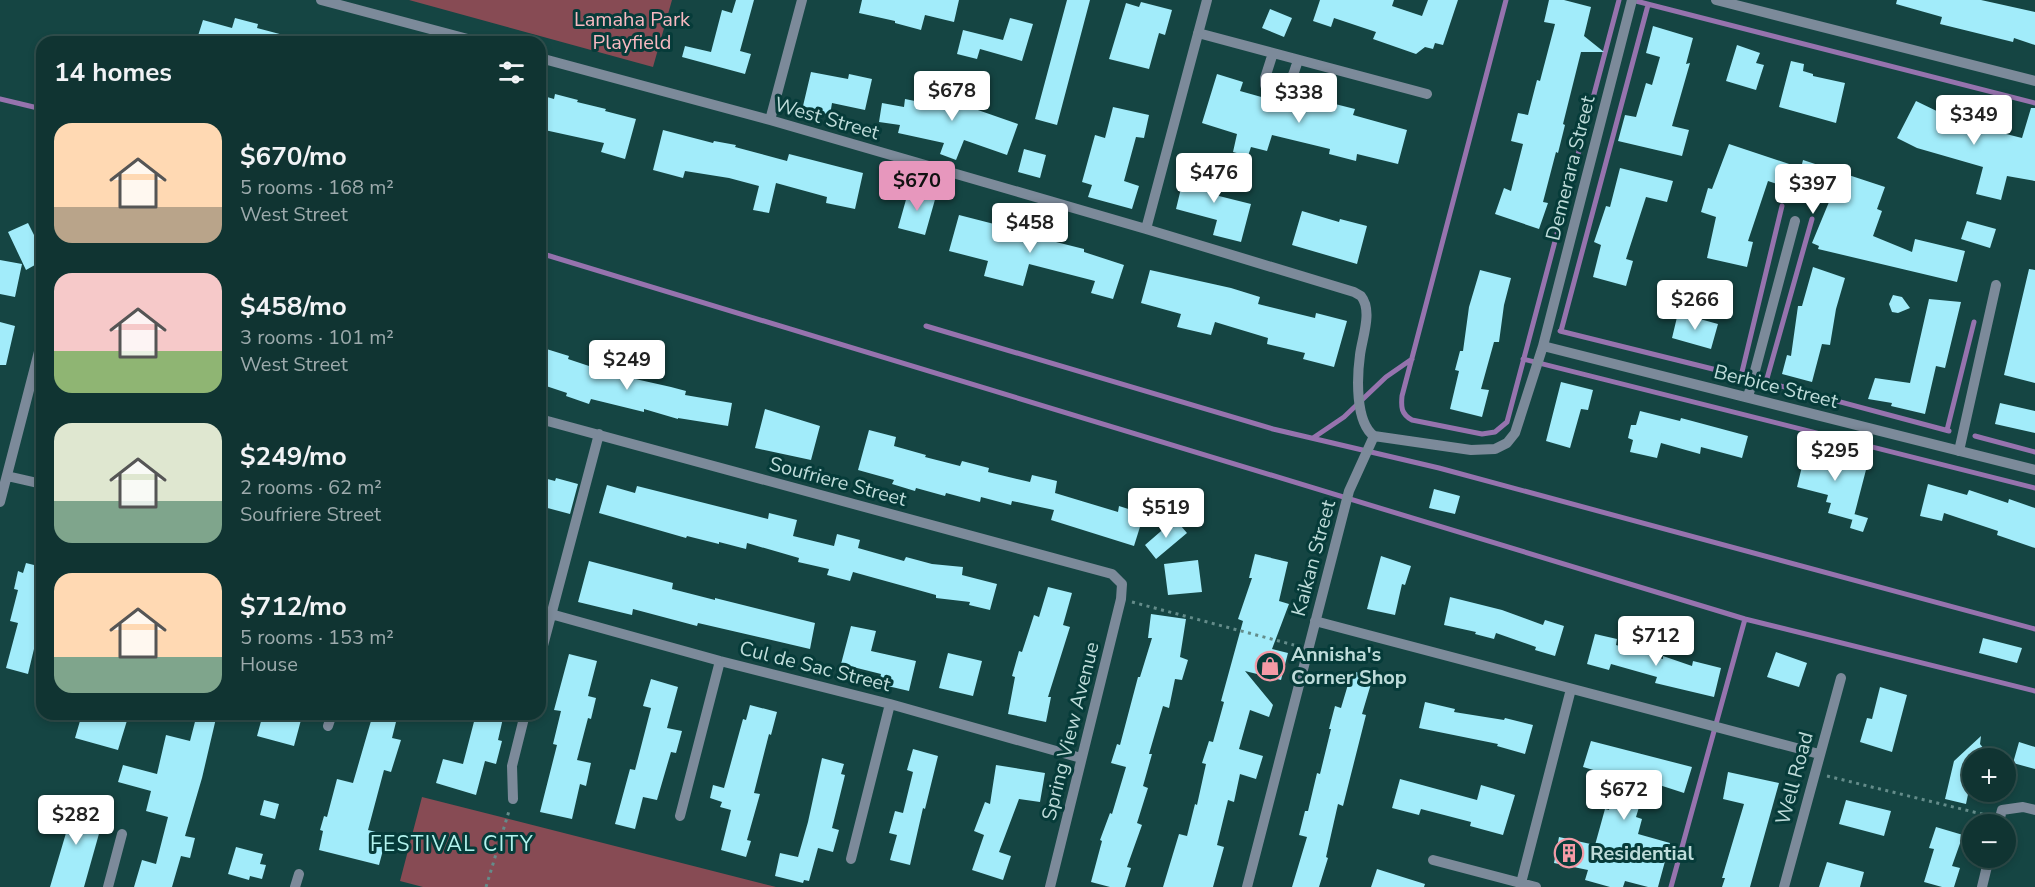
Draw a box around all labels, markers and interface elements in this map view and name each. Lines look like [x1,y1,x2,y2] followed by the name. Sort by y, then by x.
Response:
[574,6,691,56] park label: Lamaha Park Playfield
[54,55,172,90] text: 14 homes
[495,56,528,89] icon: filters
[916,71,988,122] pin: $678
[1263,73,1335,124] pin: $338
[928,77,976,104] text: $678
[1275,79,1323,106] text: $338
[771,91,883,147] street label: West Street
[1539,92,1602,243] street label: Demerara Street
[1938,95,2010,146] pin: $349
[1950,101,1998,128] text: $349
[240,139,347,174] text: $670/mo
[102,147,174,219] icon: home
[1178,153,1250,204] pin: $476
[1190,159,1238,186] text: $476
[881,161,953,212] pin: $670
[1777,164,1849,215] pin: $397
[893,167,941,194] text: $670
[1789,170,1837,197] text: $397
[240,174,394,201] text: 5 rooms · 168 m²
[240,201,348,228] text: West Street
[994,203,1066,254] pin: $458
[1006,209,1054,236] text: $458
[1659,280,1731,331] pin: $266
[1671,286,1719,313] text: $266
[240,289,347,324] text: $458/mo
[102,297,174,369] icon: home
[240,324,394,351] text: 3 rooms · 101 m²
[591,340,663,391] pin: $249
[603,346,651,373] text: $249
[240,351,348,378] text: West Street
[1711,358,1842,415] street label: Berbice Street
[1799,431,1871,482] pin: $295
[1811,437,1859,464] text: $295
[240,439,347,474] text: $249/mo
[102,447,174,519] icon: home
[766,450,910,513] street label: Soufriere Street
[240,474,382,501] text: 2 rooms · 62 m²
[1130,488,1202,539] pin: $519
[1142,494,1190,521] text: $519
[1285,496,1342,619] street label: Kaikan Street
[240,501,381,528] text: Soufriere Street
[240,589,347,624] text: $712/mo
[102,597,174,669] icon: home
[1620,616,1692,667] pin: $712
[1632,622,1680,649] text: $712
[240,624,394,651] text: 5 rooms · 153 m²
[736,635,894,699] street label: Cul de Sac Street
[1035,639,1106,823] street label: Spring View Avenue
[1291,641,1407,691] place label: Annisha's Corner Shop
[1254,650,1286,682] shop icon: Annisha's Corner Shop
[240,651,298,678] text: House
[1769,729,1820,828] street label: Well Road
[1962,748,2016,868] map controls
[1962,748,2016,802] button: +
[1588,770,1660,821] pin: $672
[1600,776,1648,803] text: $672
[40,795,112,846] pin: $282
[52,801,100,828] text: $282
[1962,814,2016,868] button: −
[370,830,534,858] district label: FESTIVAL CITY
[1553,837,1585,869] building icon: Residential
[1590,840,1694,867] place label: Residential

